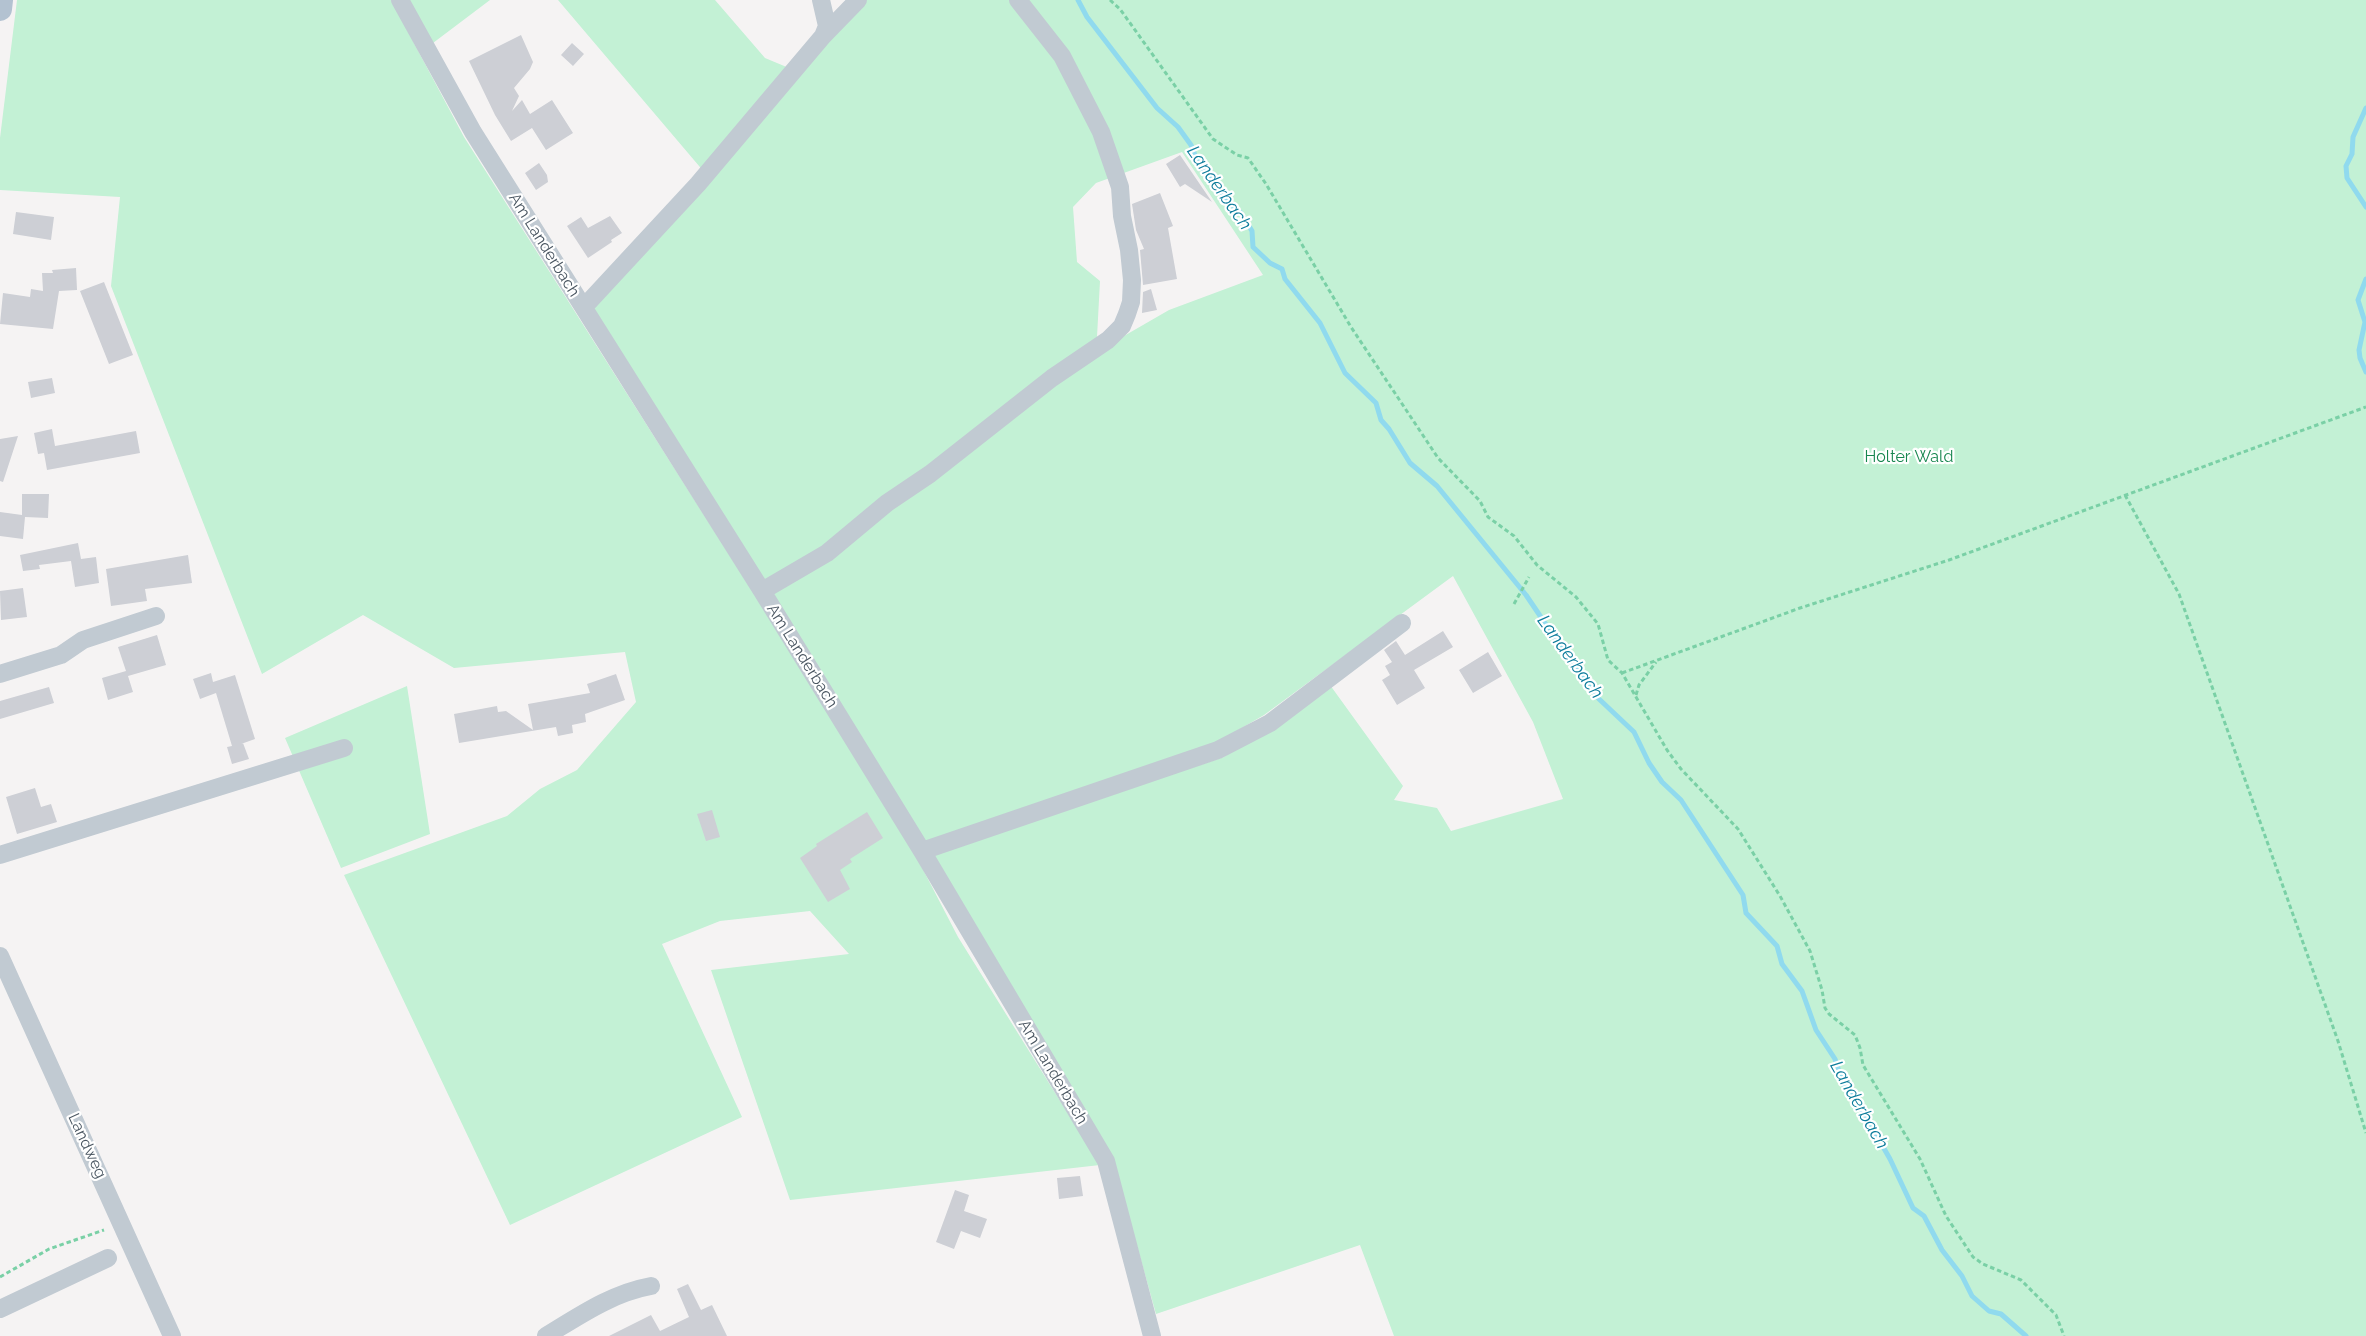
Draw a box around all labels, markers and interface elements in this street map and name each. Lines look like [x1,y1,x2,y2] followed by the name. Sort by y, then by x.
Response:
[1182,142,1256,234] water label: Landerbach
[504,190,584,300] street label: Am Landerbach
[1865,447,1953,467] park label: Holter Wald
[762,601,842,711] street label: Am Landerbach
[1532,611,1608,703] water label: Landerbach
[1014,1016,1092,1128] street label: Am Landerbach
[1825,1057,1893,1153] water label: Landerbach
[64,1111,110,1181] street label: Landweg

